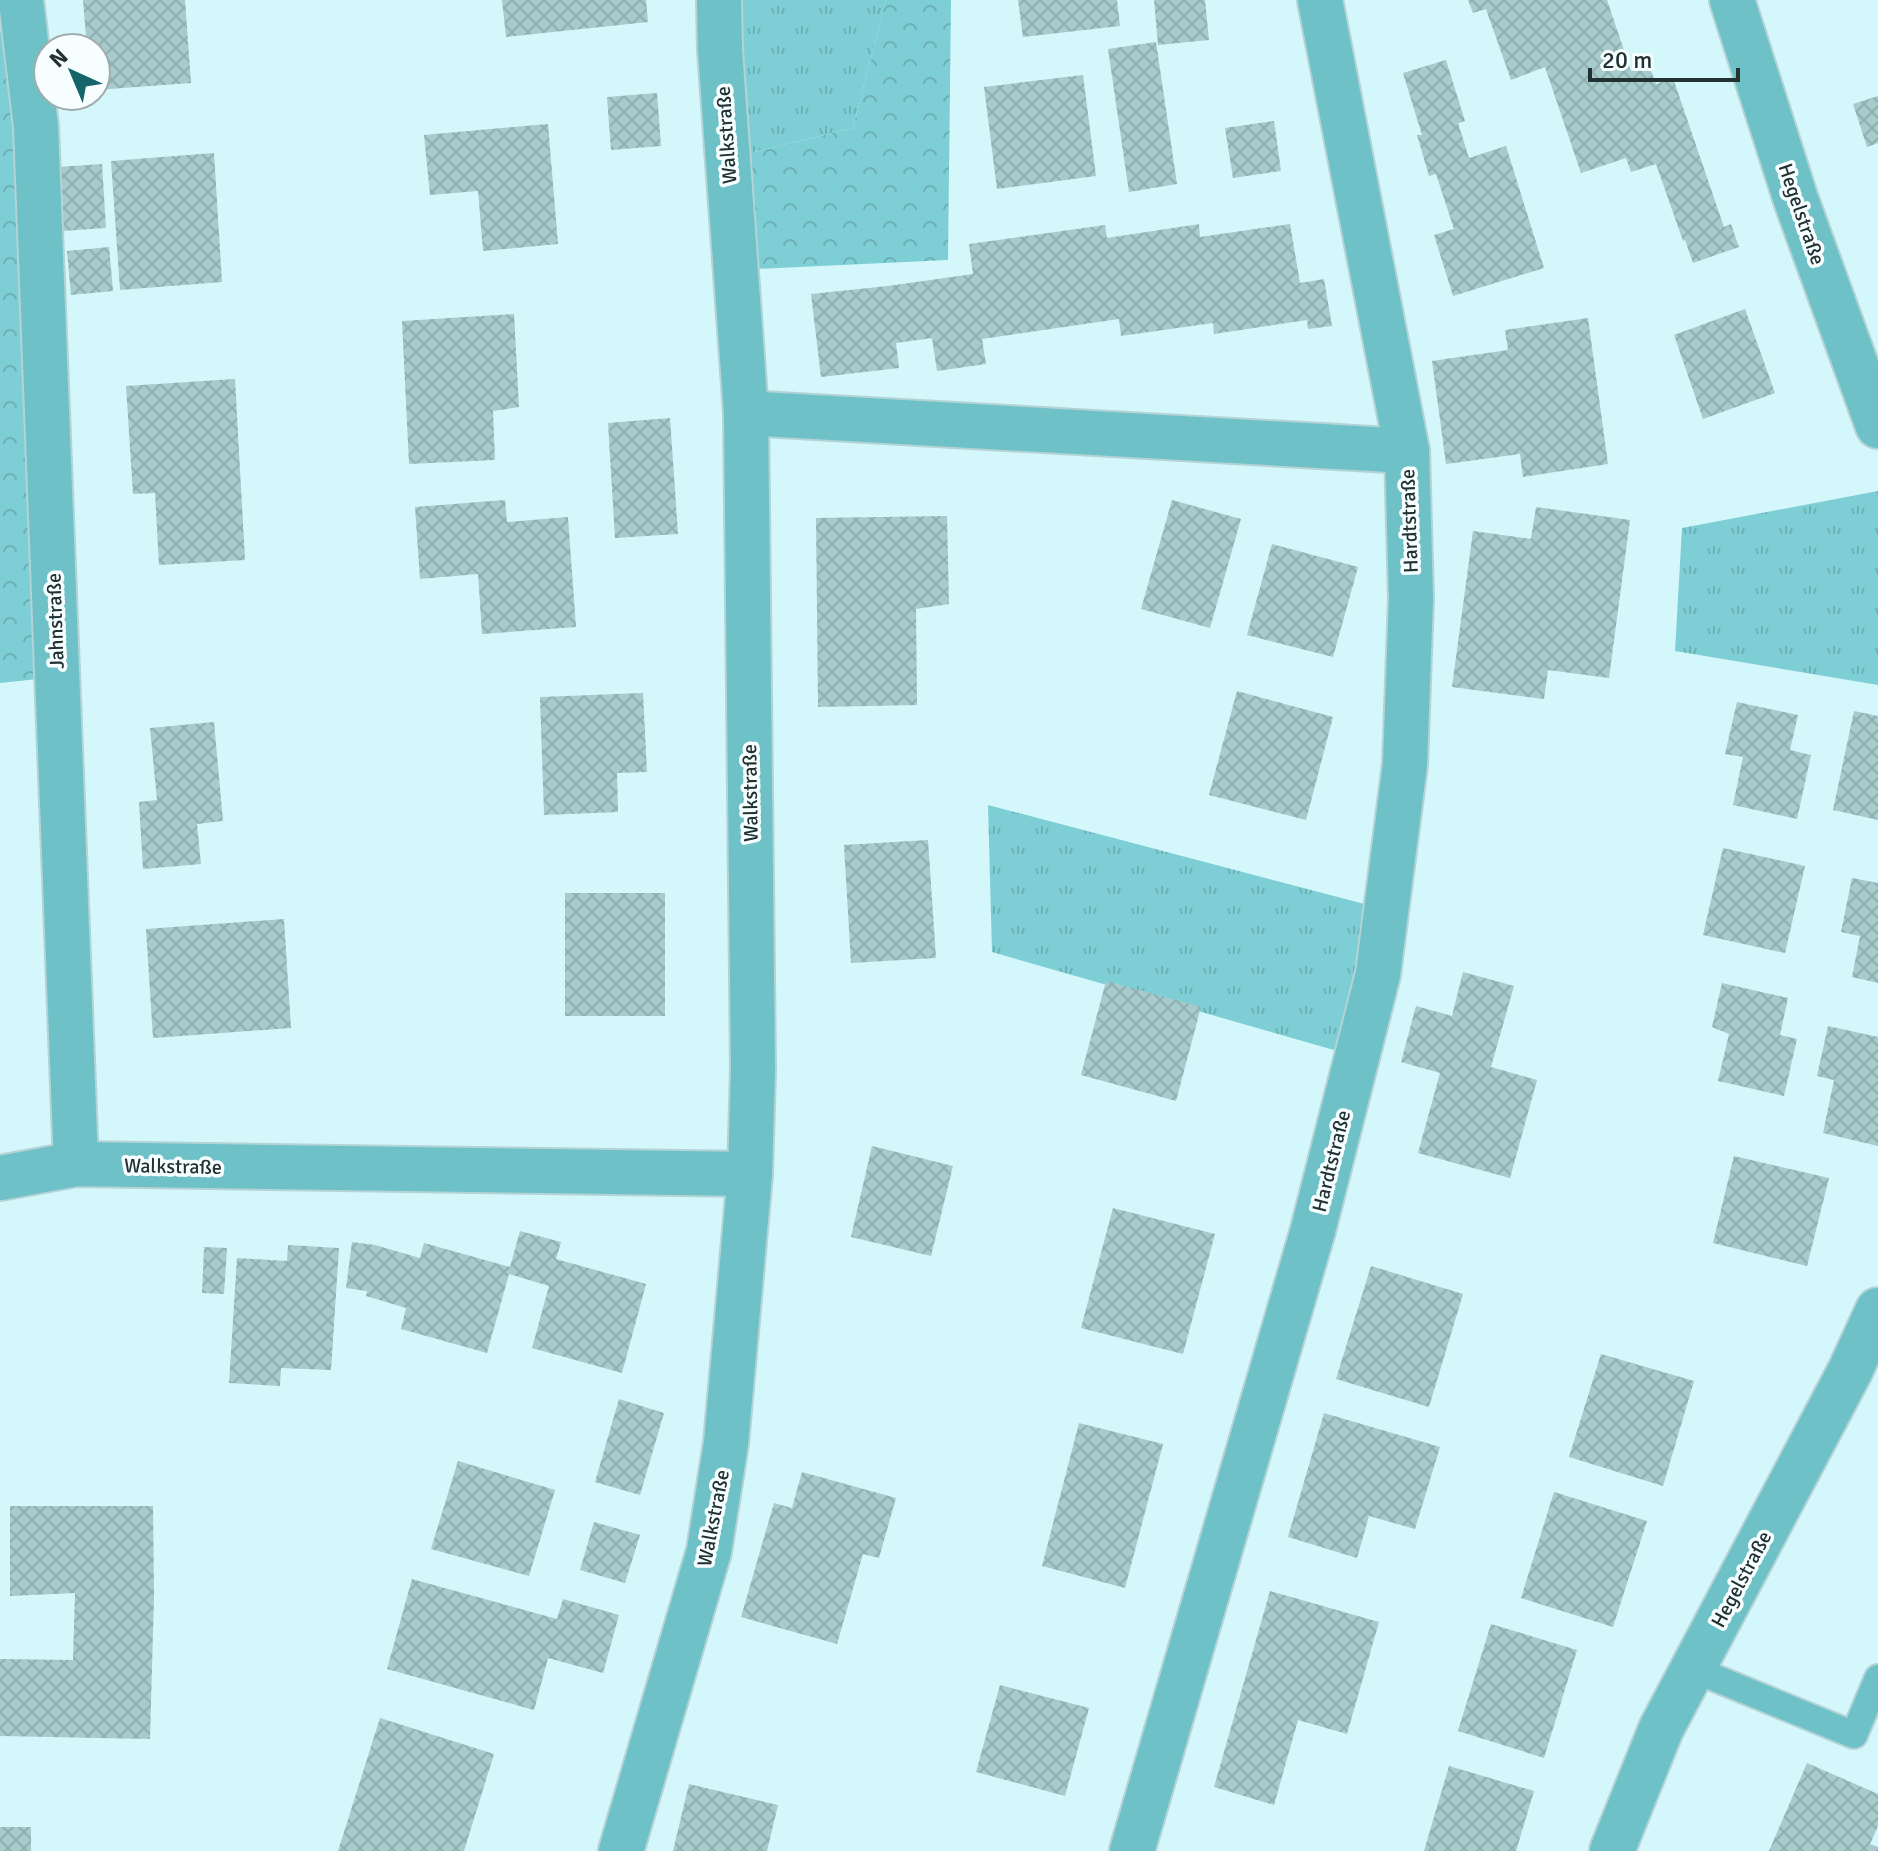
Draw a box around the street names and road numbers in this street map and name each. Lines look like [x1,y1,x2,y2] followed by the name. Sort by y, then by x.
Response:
[711,85,742,185] street label: Walkstraße
[1773,160,1831,268] street label: Hegelstraße
[1395,469,1424,573] street label: Hardtstraße
[41,573,70,669] street label: Jahnstraße
[737,744,764,842] street label: Walkstraße
[1307,1108,1356,1215] street label: Hardtstraße
[124,1153,222,1180] street label: Walkstraße
[692,1468,735,1569] street label: Walkstraße
[1706,1527,1777,1632] street label: Hegelstraße

